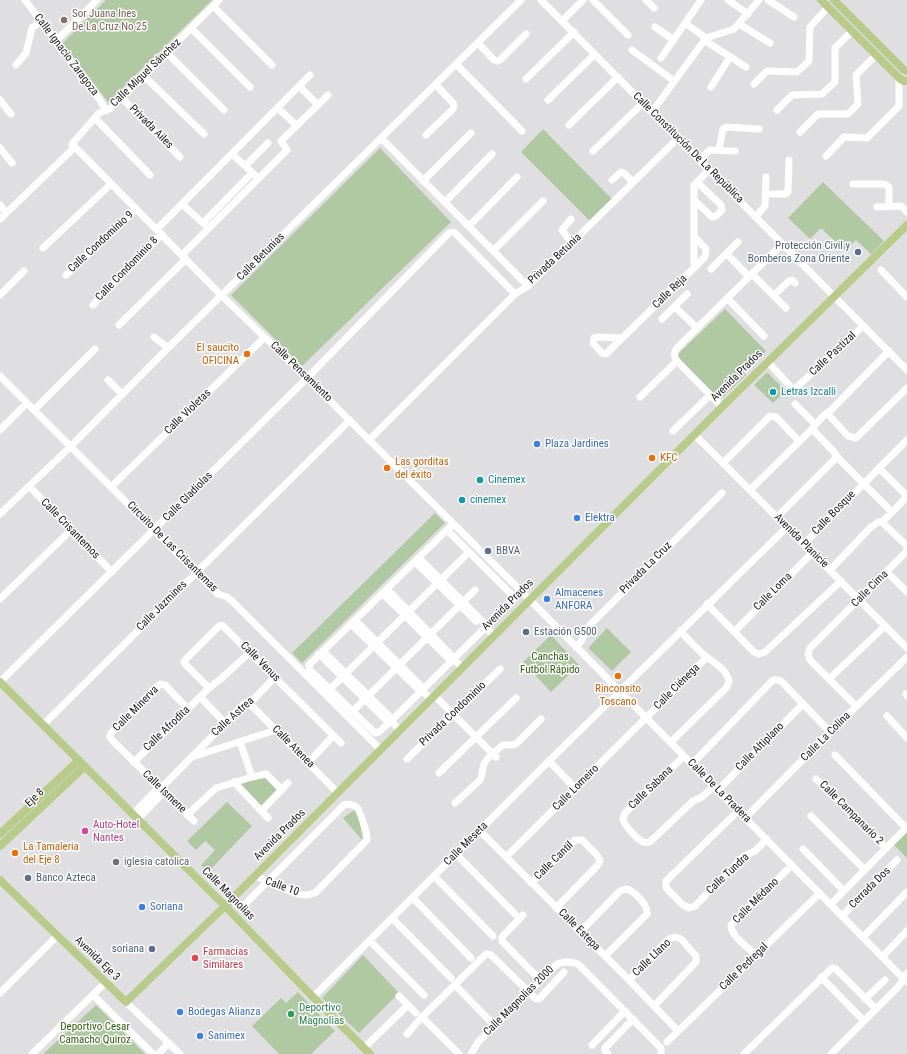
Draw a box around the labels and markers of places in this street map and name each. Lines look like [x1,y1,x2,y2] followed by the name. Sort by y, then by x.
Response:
[72,7,147,33] place label: Sor Juana Ines De La Cruz No 25
[59,15,69,25] marker: Sor Juana Ines De La Cruz No 25
[748,239,850,265] place label: Protección Civil y Bomberos Zona Oriente
[853,247,863,257] marker: Protección Civil y Bomberos Zona Oriente
[197,341,239,367] place label: El saucito OFICINA
[242,349,252,359] marker: El saucito OFICINA
[781,385,836,399] place label: Letras Izcalli
[768,387,778,397] marker: Letras Izcalli
[545,437,609,451] place label: Plaza Jardines
[532,439,542,449] marker: Plaza Jardines
[660,451,678,465] place label: KFC
[647,453,657,463] marker: KFC
[395,455,449,481] place label: Las gorditas del éxito
[382,463,392,473] marker: Las gorditas del éxito
[488,473,526,487] place label: Cinemex
[475,475,485,485] marker: Cinemex
[470,493,506,507] place label: cinemex
[457,495,467,505] marker: cinemex
[585,511,615,525] place label: Elektra
[572,513,582,523] marker: Elektra
[496,544,520,558] place label: BBVA
[483,546,493,556] marker: BBVA
[555,586,603,612] place label: Almacenes ANFORA
[542,594,552,604] marker: Almacenes ANFORA
[534,625,597,639] place label: Estación G500
[521,627,531,637] marker: Estación G500
[613,671,623,681] marker: Rinconsito Toscano
[595,682,641,708] place label: Rinconsito Toscano
[93,818,139,844] place label: Auto-Hotel Nantes
[80,826,90,836] marker: Auto-Hotel Nantes
[23,840,79,866] place label: La Tamaleria del Eje 8
[10,848,20,858] marker: La Tamaleria del Eje 8
[124,855,189,869] place label: iglesia catolica
[111,857,121,867] marker: iglesia catolica
[36,871,96,885] place label: Banco Azteca
[23,873,33,883] marker: Banco Azteca
[150,900,183,914] place label: Soriana
[137,902,147,912] marker: Soriana
[112,942,144,956] place label: soriana
[147,944,157,954] marker: soriana
[203,945,248,971] place label: Farmacias Similares
[190,953,200,963] marker: Farmacias Similares
[299,1001,344,1027] place label: Deportivo Magnolias
[188,1005,260,1019] place label: Bodegas Alianza
[175,1007,185,1017] marker: Bodegas Alianza
[286,1009,296,1019] marker: Deportivo Magnolias
[208,1029,245,1043] place label: Sanimex
[195,1031,205,1041] marker: Sanimex

